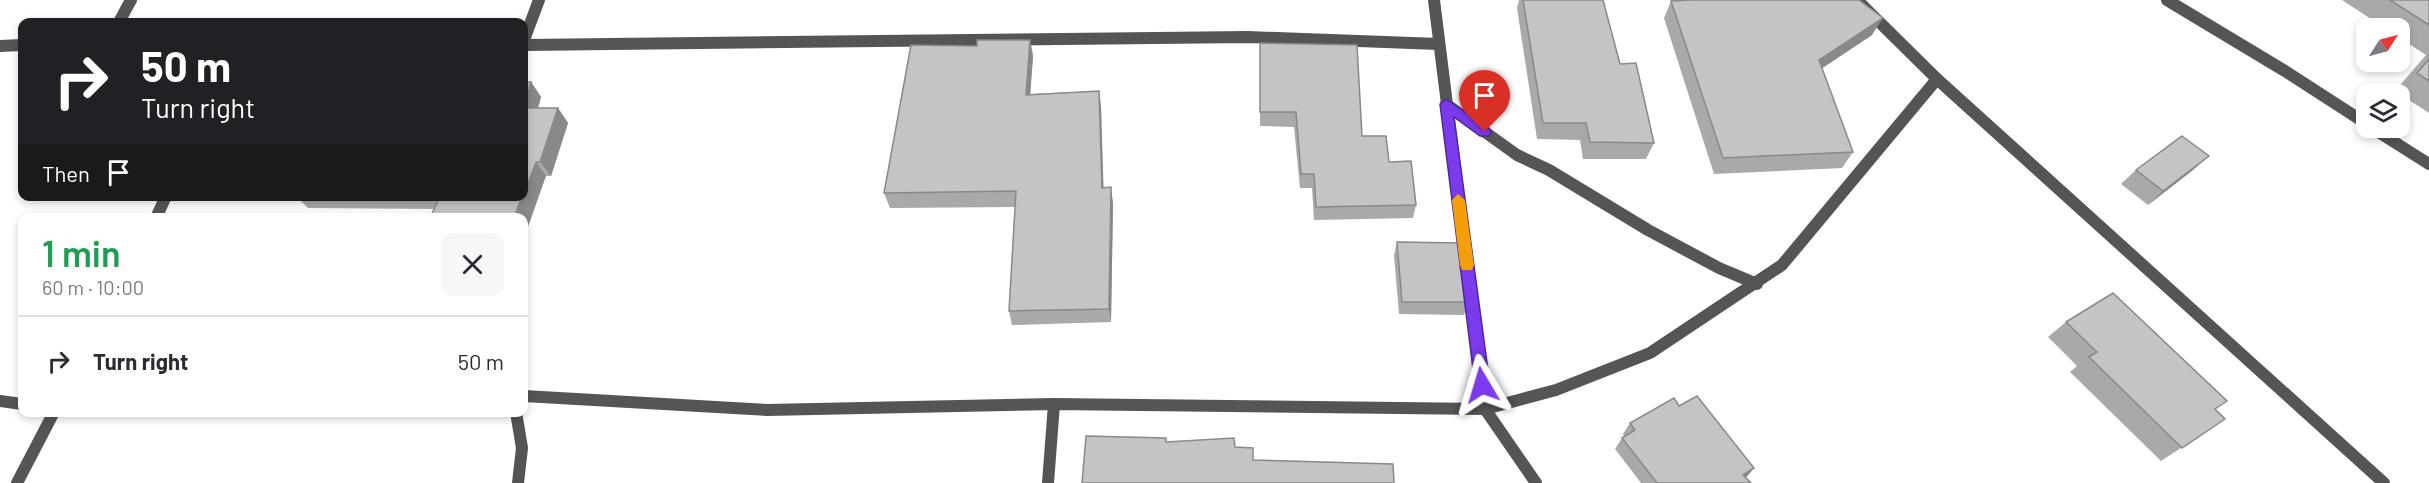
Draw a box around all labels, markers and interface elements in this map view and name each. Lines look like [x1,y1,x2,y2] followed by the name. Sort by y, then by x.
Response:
[2356,18,2410,72] north arrow
[2356,18,2410,138] map controls
[141,40,231,90] text: 50 m
[42,42,120,120] icon: right
[1459,70,1510,132] pin
[1468,79,1501,112] icon: arrive
[2356,84,2410,138] button: layers
[141,91,255,123] text: Turn right
[102,156,135,189] icon: arrive
[42,160,90,186] text: Then
[42,231,121,274] text: 1 min
[441,233,504,296] button: close
[42,275,144,299] text: 60 m · 10:00
[42,345,75,378] icon: right
[93,348,188,374] text: Turn right
[458,348,504,374] text: 50 m
[1450,353,1514,417] position arrow

